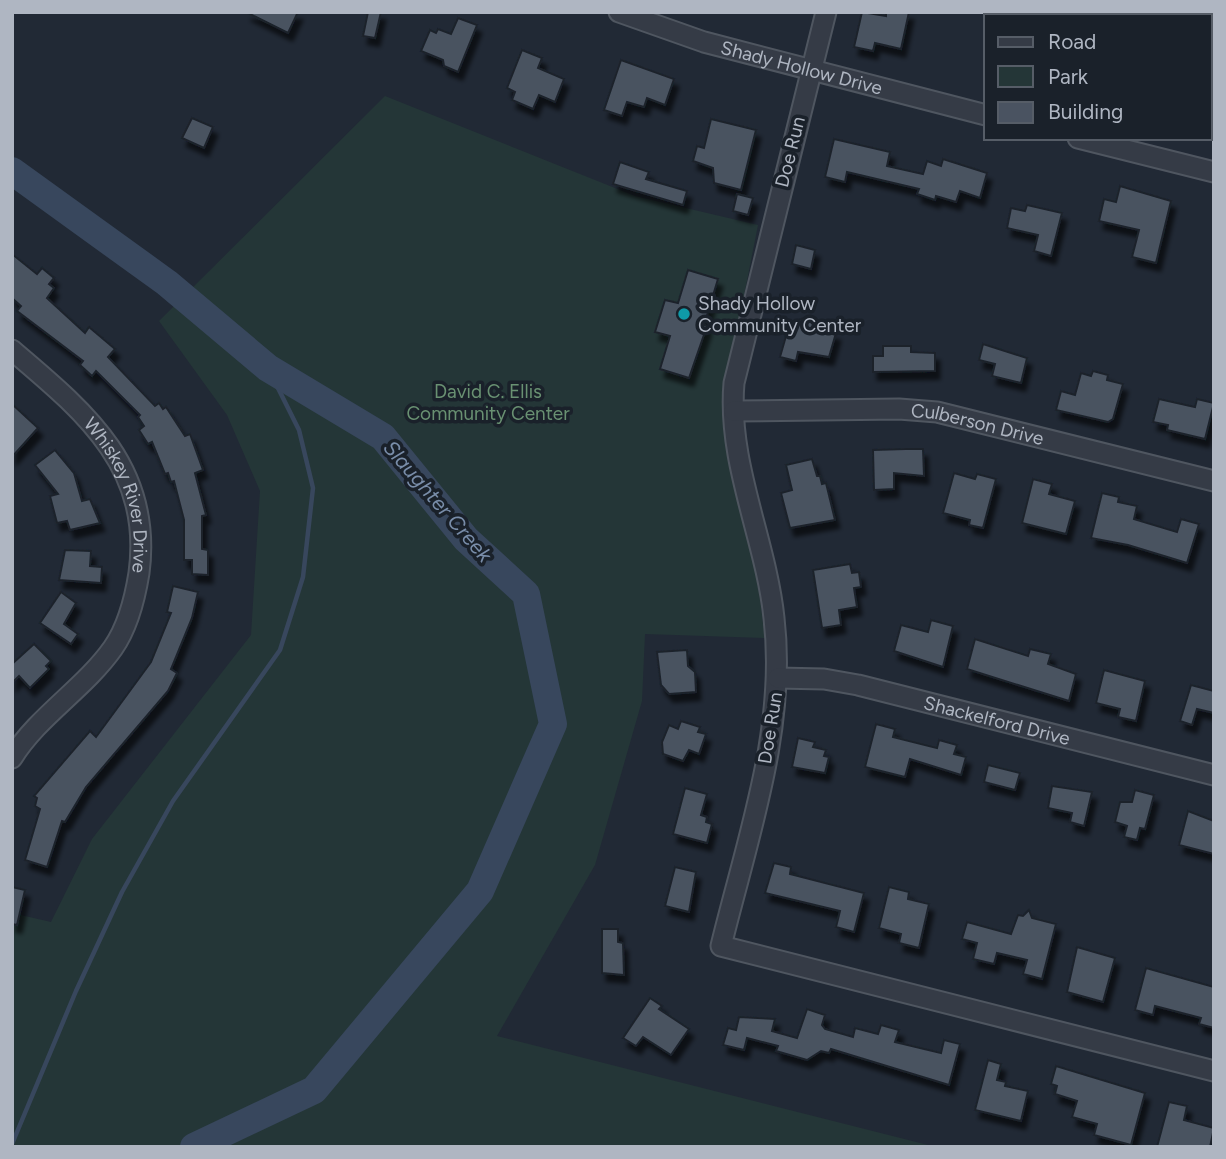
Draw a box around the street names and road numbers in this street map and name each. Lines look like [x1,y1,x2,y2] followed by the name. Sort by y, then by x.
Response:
[718,35,885,99] street label: Shady Hollow Drive
[770,114,810,190] street label: Doe Run
[910,398,1046,450] street label: Culberson Drive
[79,412,152,574] street label: Whiskey River Drive
[753,691,787,765] street label: Doe Run
[922,691,1073,750] street label: Shackelford Drive

